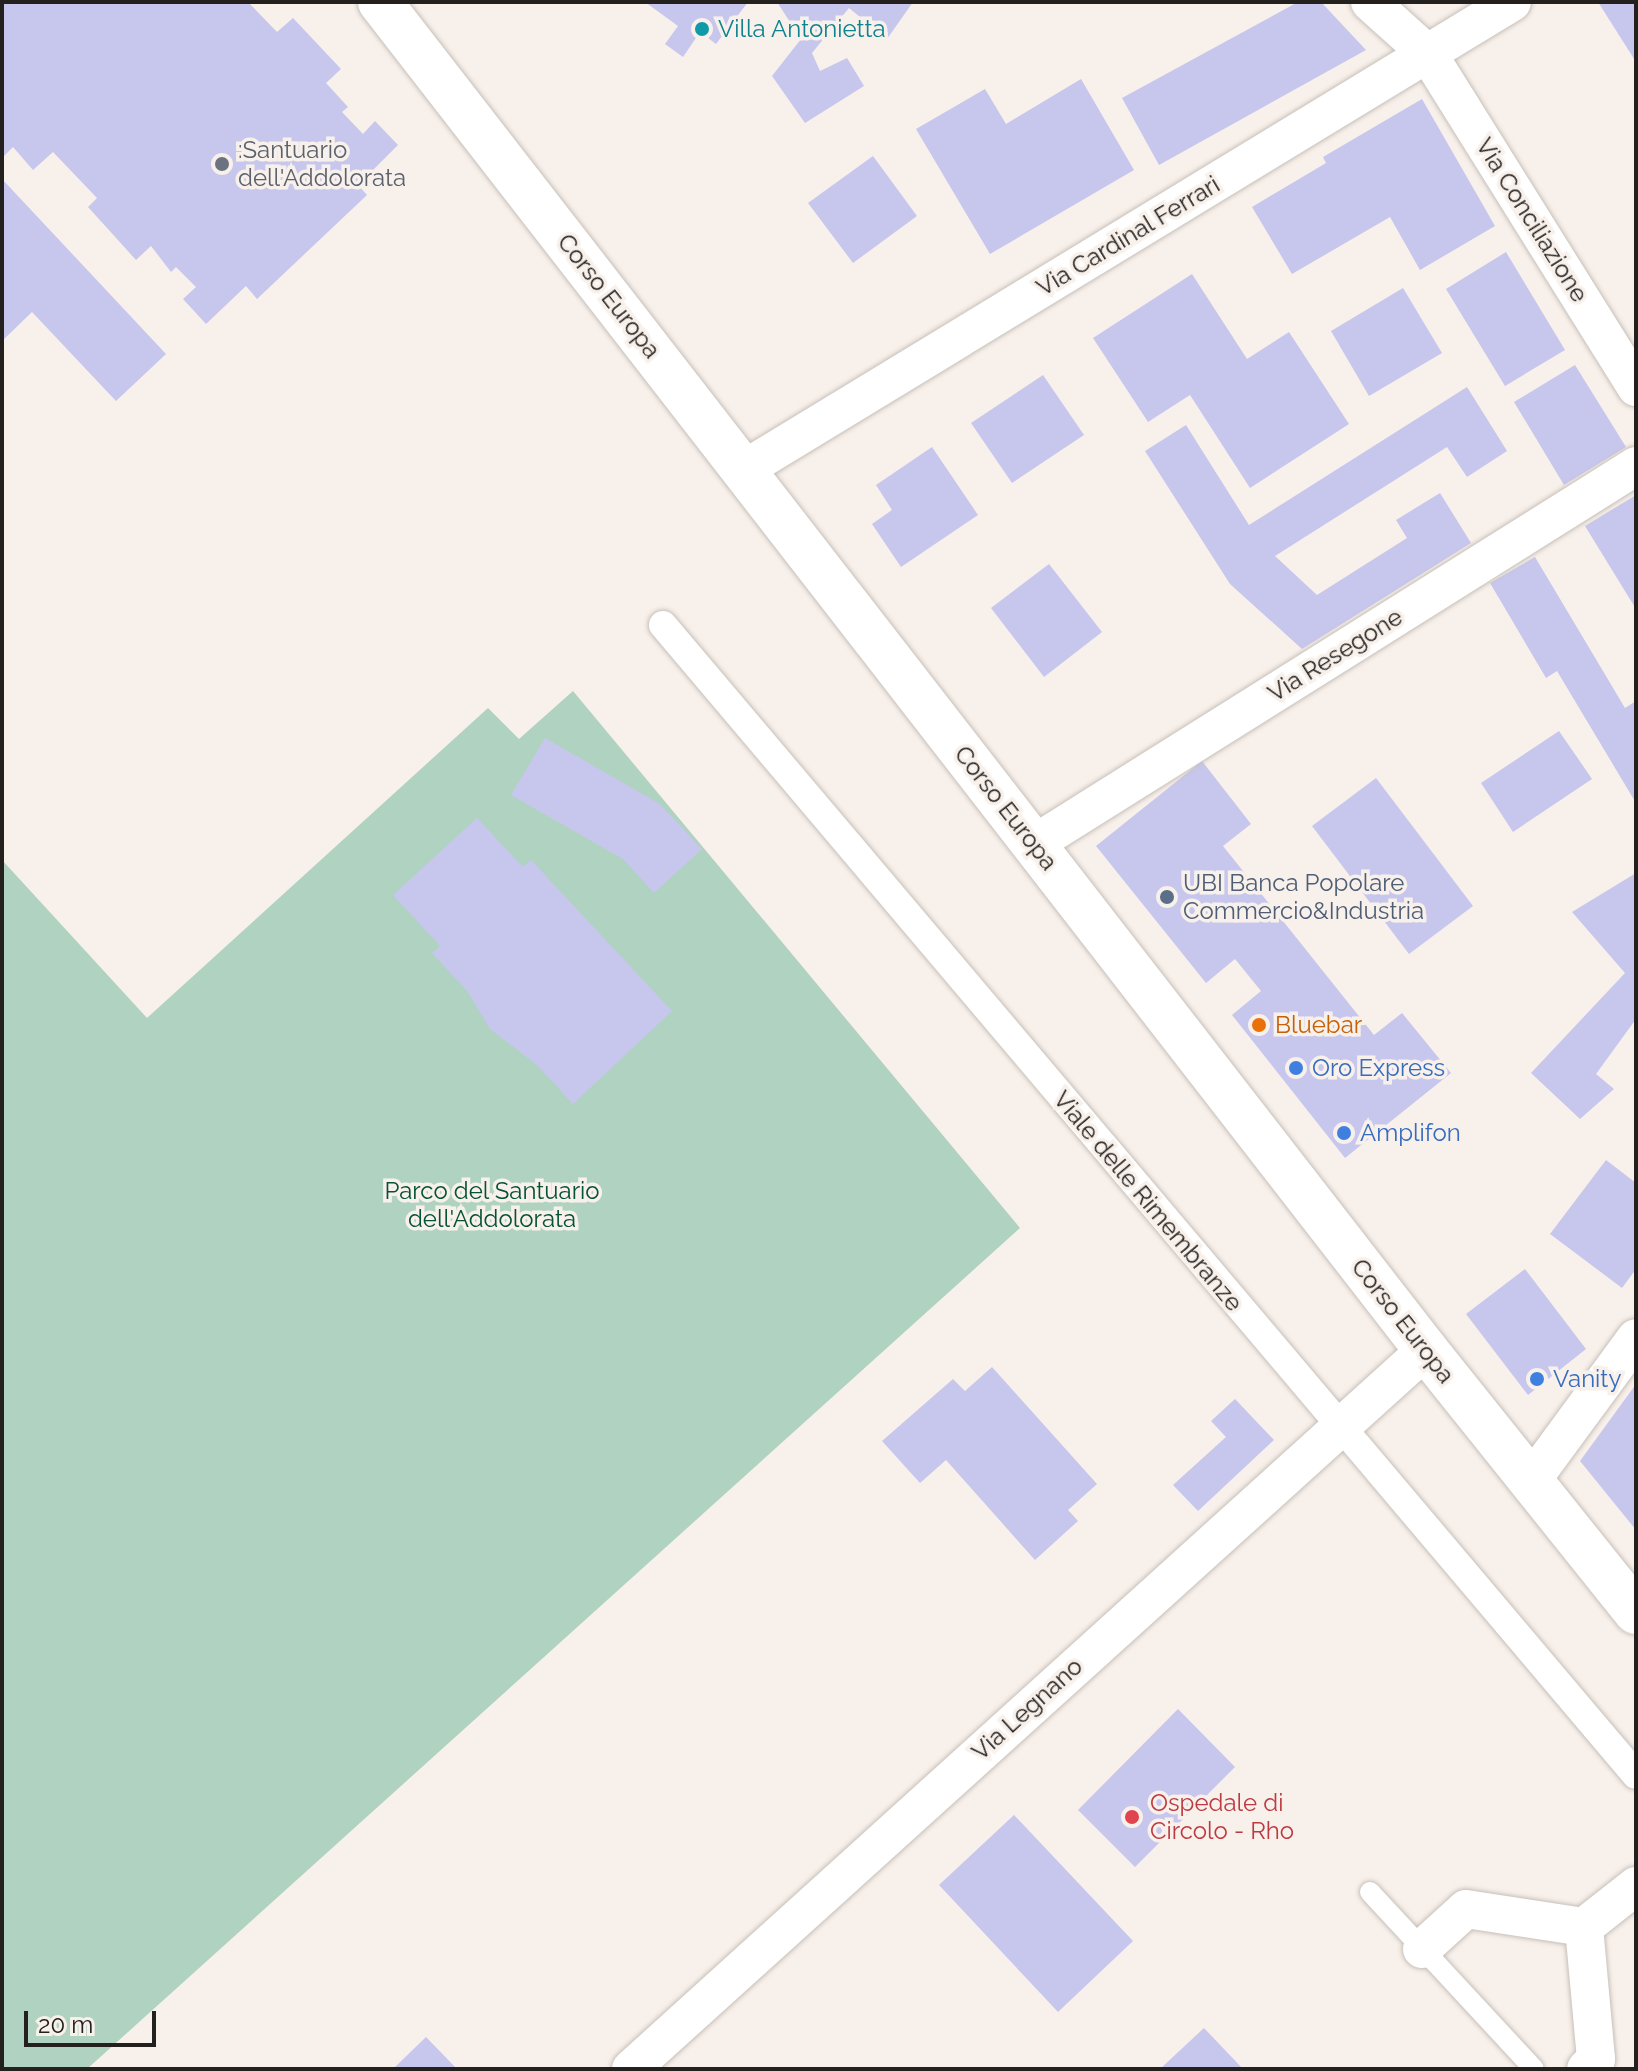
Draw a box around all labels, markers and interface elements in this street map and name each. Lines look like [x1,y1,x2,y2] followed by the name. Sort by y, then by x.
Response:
[718,15,886,43] place label: Villa Antonietta
[693,20,711,38] marker: Villa Antonietta
[1470,133,1594,307] street label: Via Conciliazione
[238,136,406,192] place label: :Santuario dell'Addolorata
[213,155,231,173] marker: :Santuario dell'Addolorata
[1031,170,1225,302] street label: Via Cardinal Ferrari
[551,228,667,364] street label: Corso Europa
[1263,602,1407,708] street label: Via Resegone
[948,740,1064,876] street label: Corso Europa
[1183,869,1424,925] place label: UBI Banca Popolare Commercio&Industria
[1158,888,1176,906] marker: UBI Banca Popolare Commercio&Industria
[1275,1011,1362,1039] place label: Bluebar
[1250,1016,1268,1034] marker: Bluebar
[1312,1054,1445,1082] place label: Oro Express
[1287,1059,1305,1077] marker: Oro Express
[1047,1085,1249,1317] street label: Viale delle Rimembranze
[1360,1119,1461,1147] place label: Amplifon
[1335,1124,1353,1142] marker: Amplifon
[384,1177,600,1233] park label: Parco del Santuario dell'Addolorata
[1345,1253,1461,1389] street label: Corso Europa
[1553,1365,1621,1393] place label: Vanity
[1528,1370,1546,1388] marker: Vanity
[966,1652,1088,1766] street label: Via Legnano
[1150,1789,1294,1845] place label: Ospedale di Circolo - Rho
[1121,1806,1143,1828] marker: Ospedale di Circolo - Rho
[28,1995,160,2045] scale bar
[38,2010,93,2039] text: 20 m

